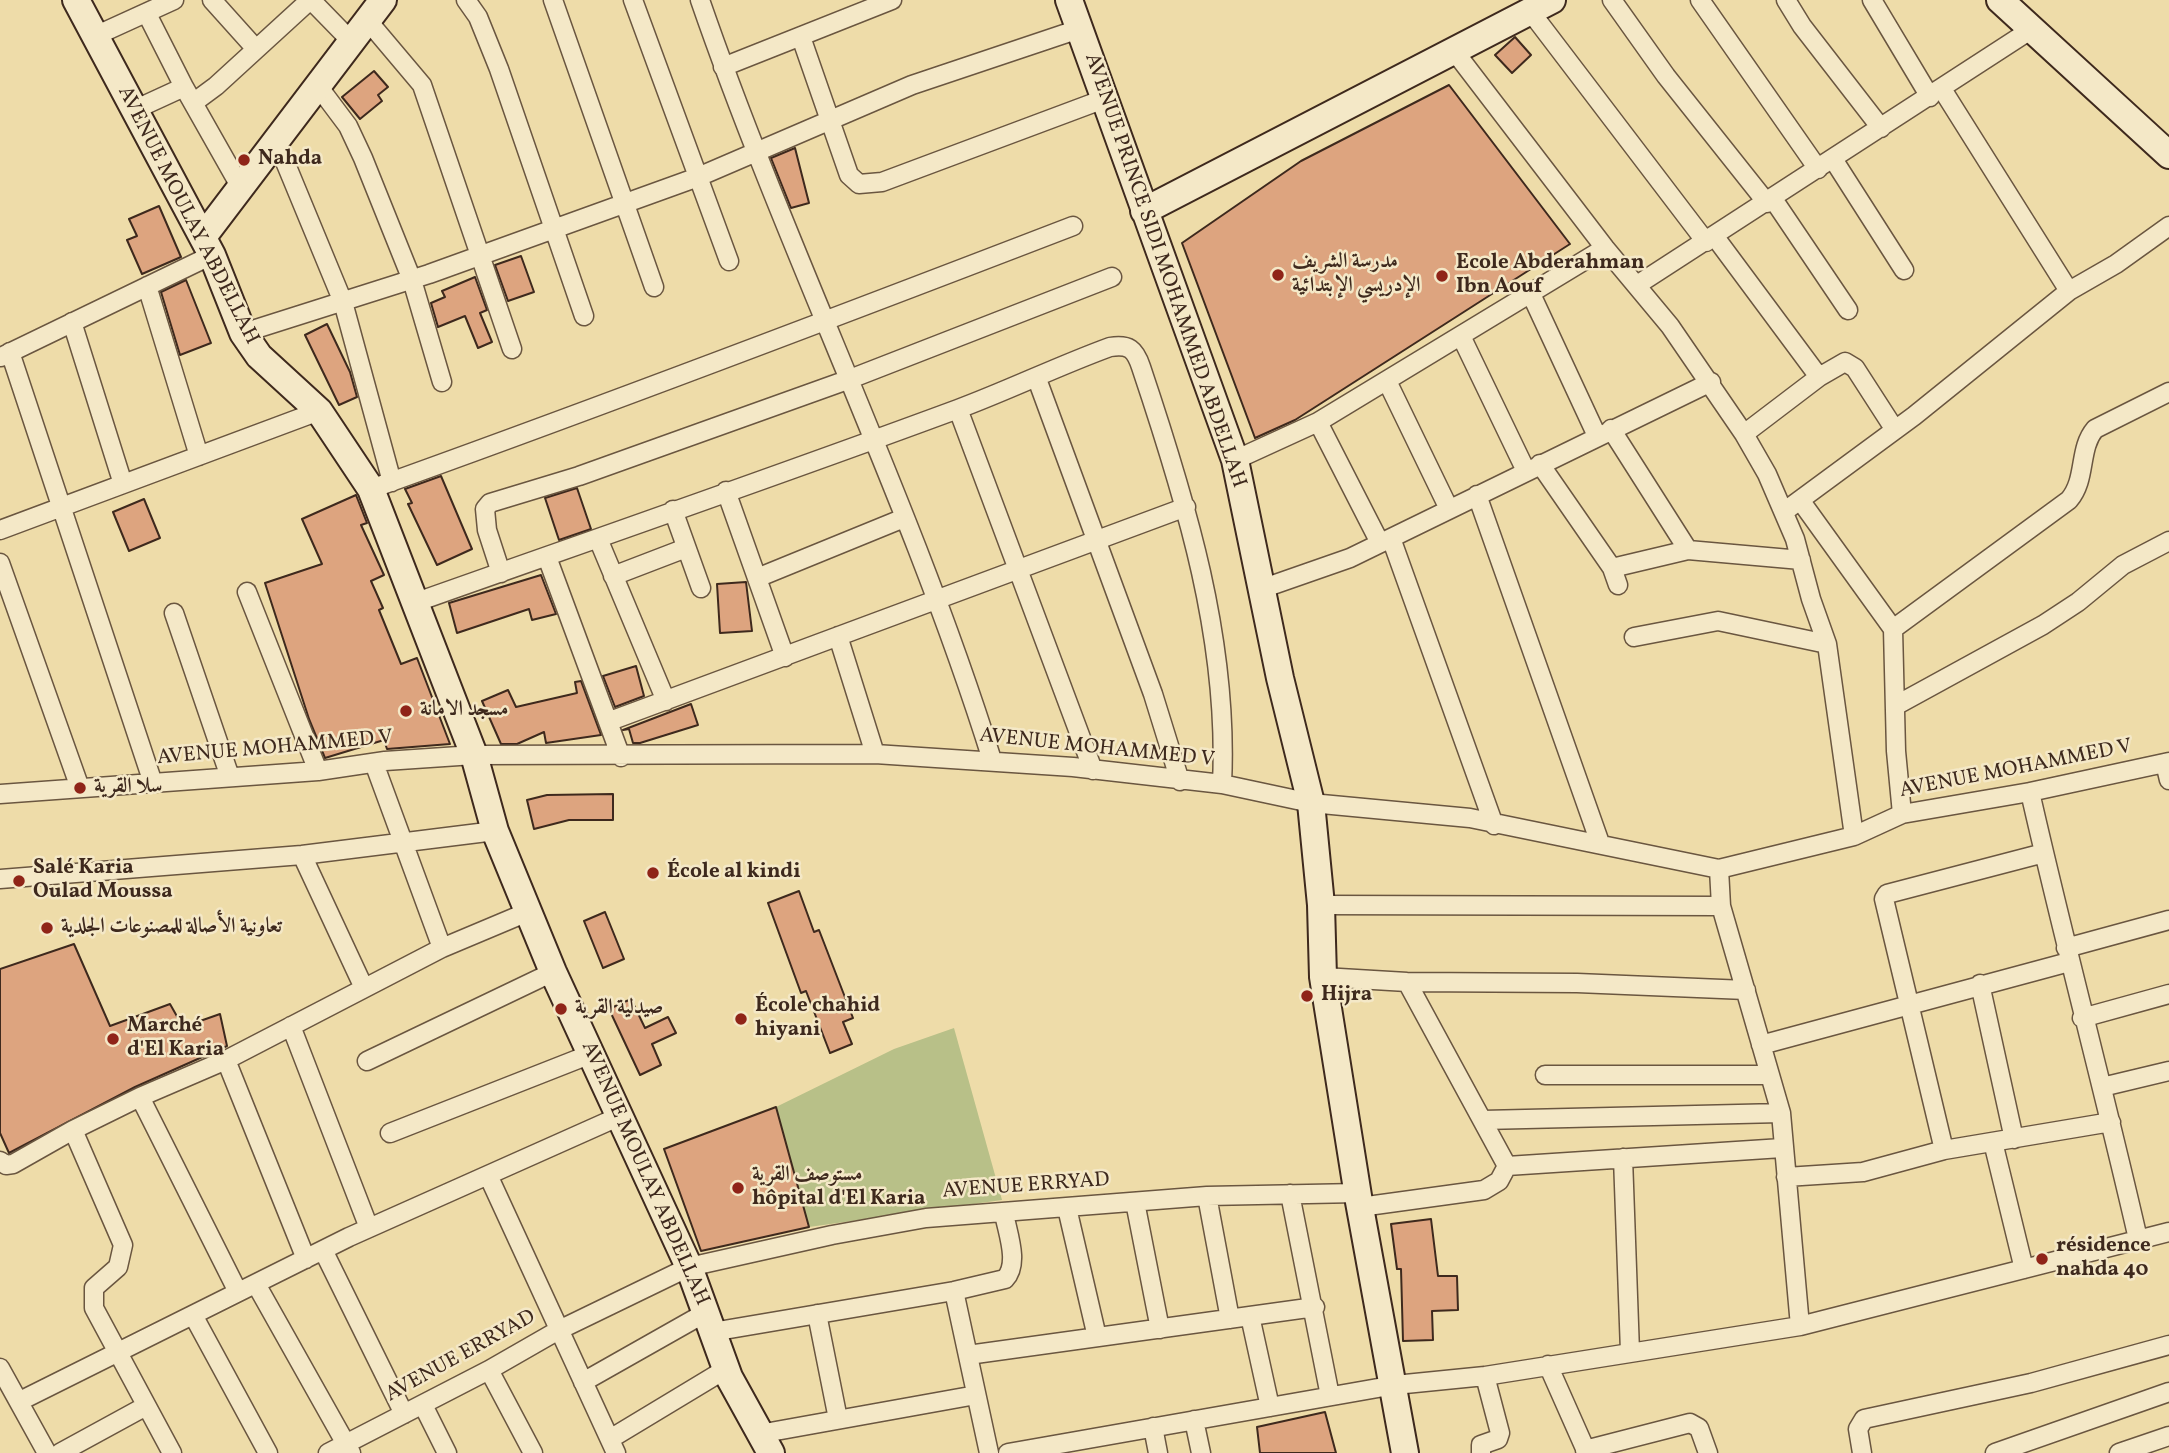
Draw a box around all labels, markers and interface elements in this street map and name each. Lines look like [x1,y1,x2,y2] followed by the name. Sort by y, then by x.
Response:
[1078,50,1250,492] street label: AVENUE PRINCE SIDI MOHAMMED ABDELLAH
[111,83,263,349] street label: AVENUE MOULAY ABDELLAH
[258,147,322,173] place label: Nahda
[236,152,252,168] marker: Nahda
[1292,250,1421,300] place label: مدرسة الشريف الإدريسي الإبتدائية
[1456,251,1645,301] place label: Ecole Abderahman Ibn Aouf
[1270,267,1286,283] marker: مدرسة الشريف الإدريسي الإبتدائية
[1434,268,1450,284] marker: Ecole Abderahman Ibn Aouf
[420,698,508,724] place label: مسجد الامانة
[398,703,414,719] marker: مسجد الامانة
[978,724,1216,774] street label: AVENUE MOHAMMED V
[156,726,394,772] street label: AVENUE MOHAMMED V
[1898,735,2134,805] street label: AVENUE MOHAMMED V
[94,775,163,801] place label: سلا القرية
[72,780,88,796] marker: سلا القرية
[33,856,173,906] place label: Salé Karia Oulad Moussa
[667,860,801,886] place label: École al kindi
[645,865,661,881] marker: École al kindi
[11,873,27,889] marker: Salé Karia Oulad Moussa
[61,915,282,941] place label: تعاونية الأصالة للمصنوعات الجلدية
[39,920,55,936] marker: تعاونية الأصالة للمصنوعات الجلدية
[1321,983,1372,1009] place label: Hijra
[1299,988,1315,1004] marker: Hijra
[755,994,880,1044] place label: École chahid hiyani
[575,996,664,1022] place label: صيدلية القرية
[553,1001,569,1017] marker: صيدلية القرية
[733,1011,749,1027] marker: École chahid hiyani
[127,1014,224,1064] place label: Marché d'El Karia
[105,1031,121,1047] marker: Marché d'El Karia
[574,1038,714,1310] street label: AVENUE MOULAY ABDELLAH
[752,1163,926,1213] place label: مستوصف القرية hôpital d'El Karia
[942,1169,1110,1205] street label: AVENUE ERRYAD
[730,1180,746,1196] marker: مستوصف القرية hôpital d'El Karia
[2056,1234,2151,1284] place label: résidence nahda 40
[2034,1251,2050,1267] marker: résidence nahda 40
[382,1305,540,1409] street label: AVENUE ERRYAD

